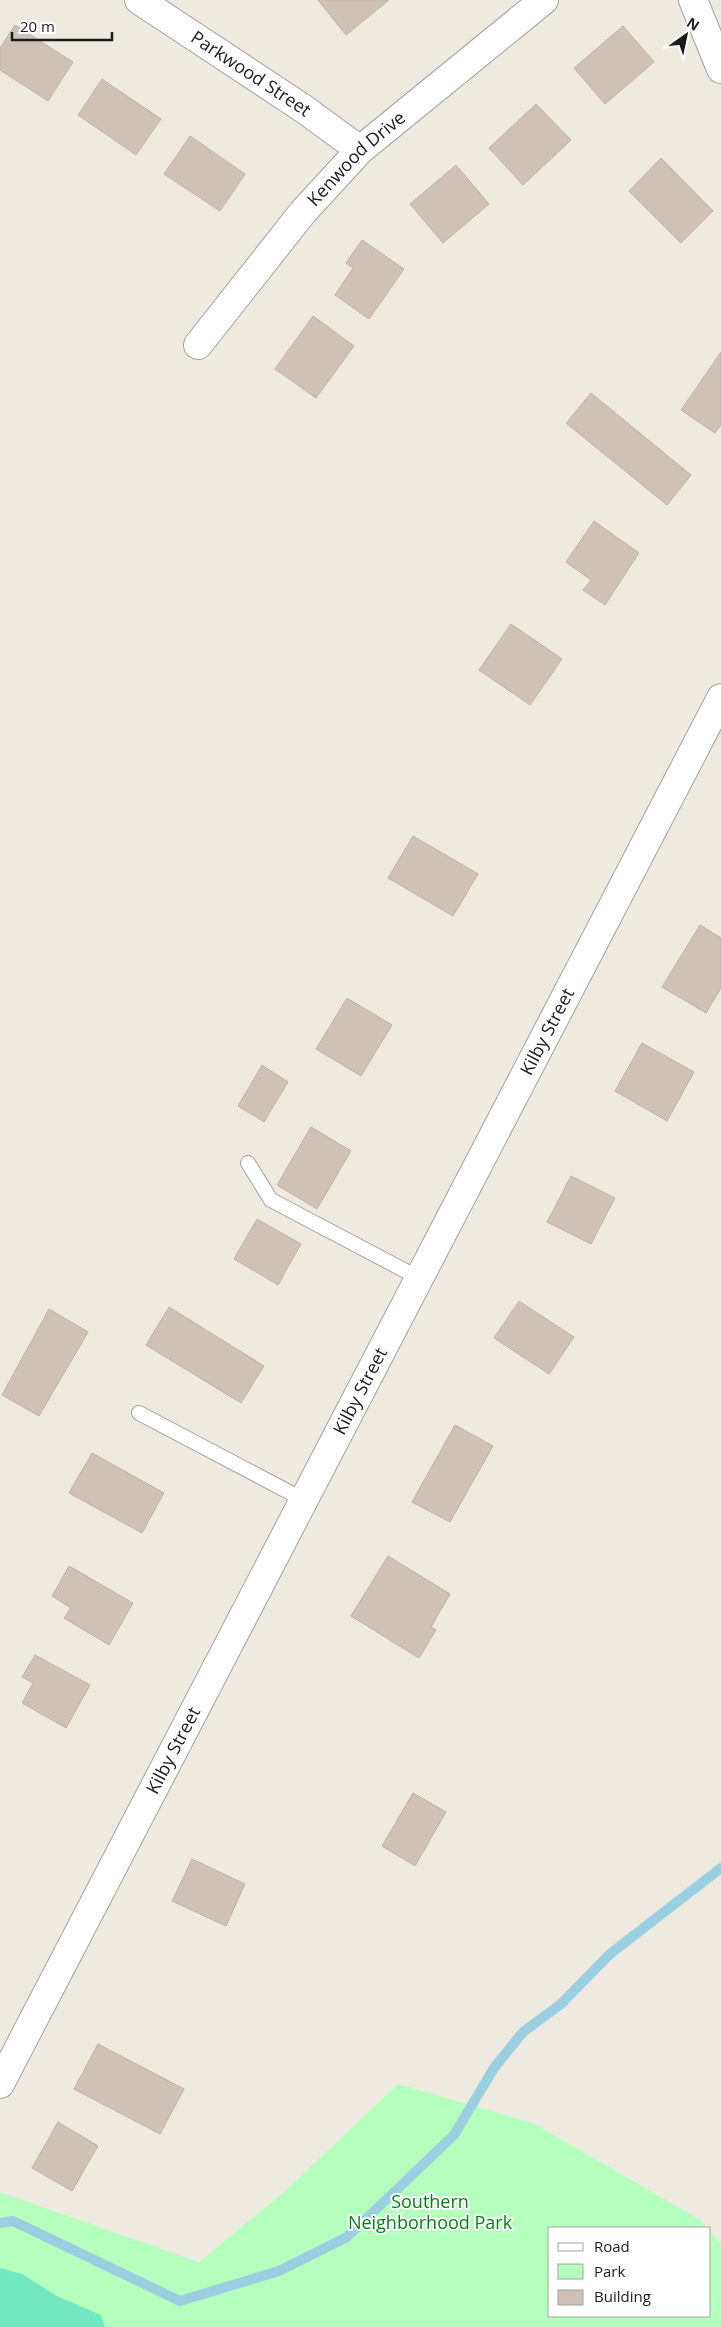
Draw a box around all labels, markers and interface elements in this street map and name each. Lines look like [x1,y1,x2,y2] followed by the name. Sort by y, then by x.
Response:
[12,10,112,42] scale bar
[661,10,711,60] north arrow
[683,13,703,35] text: N
[20,16,55,36] text: 20 m
[187,25,316,121] street label: Parkwood Street
[301,105,410,211] street label: Kenwood Drive
[514,984,579,1079] street label: Kilby Street
[327,1343,392,1438] street label: Kilby Street
[140,1702,205,1798] street label: Kilby Street
[348,2189,513,2234] park label: Southern Neighborhood Park
[548,2227,711,2317] legend
[594,2236,630,2256] text: Road
[594,2261,625,2281] text: Park
[594,2286,651,2306] text: Building

